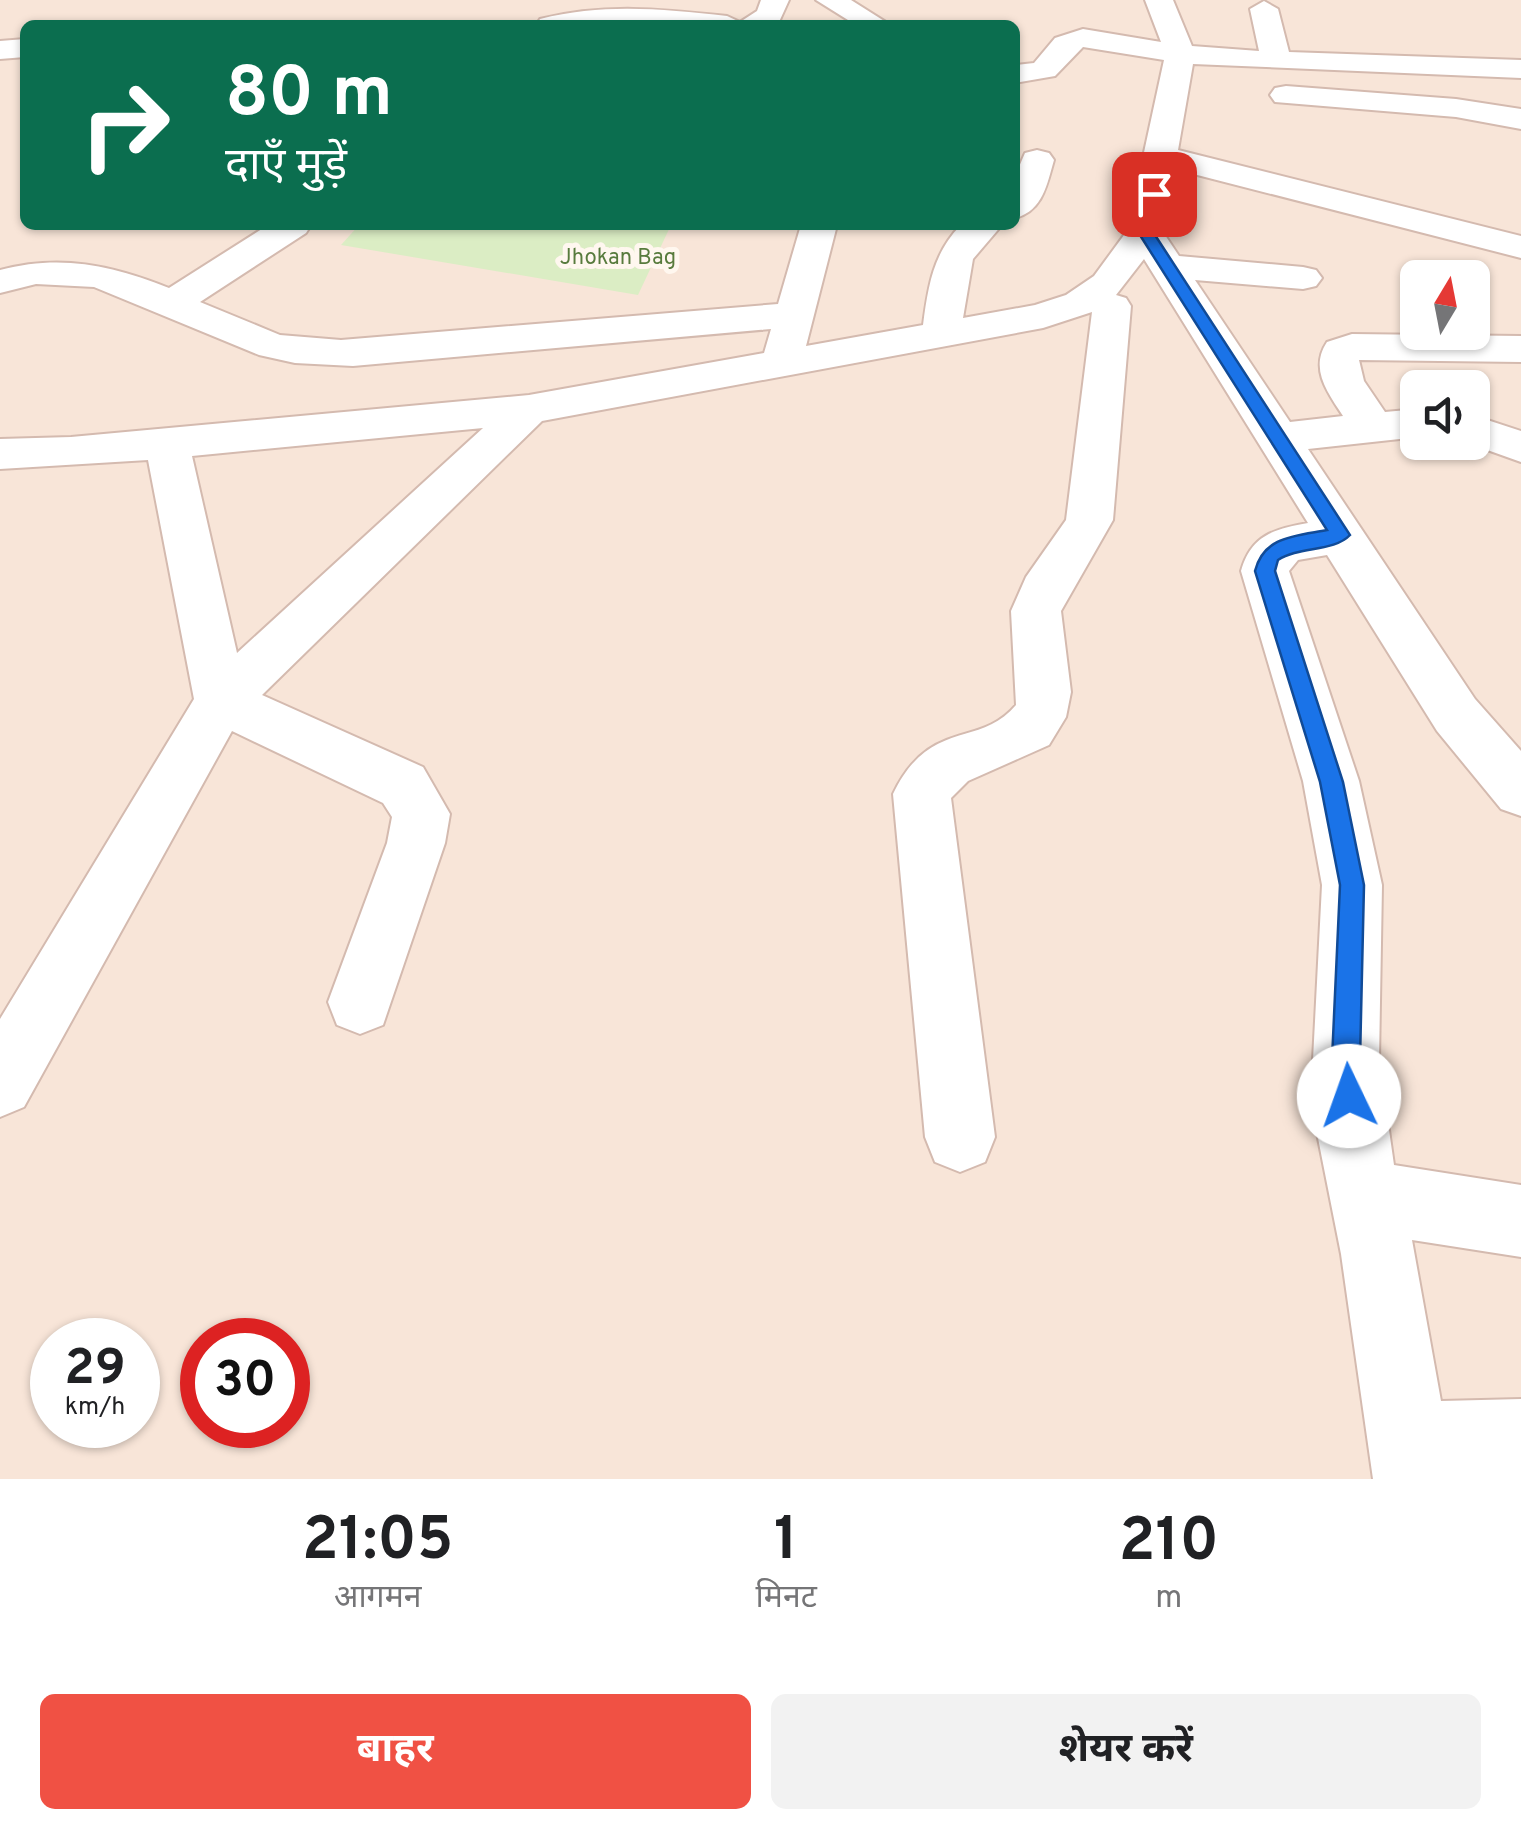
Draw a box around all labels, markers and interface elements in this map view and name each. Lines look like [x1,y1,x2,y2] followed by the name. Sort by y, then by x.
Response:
[225,52,393,141] text: 80 m
[60,60,190,190] icon: right
[225,139,347,196] text: दाएँ मुड़ें
[1112,152,1197,237] pin
[1127,167,1182,222] icon: arrive
[560,245,676,272] park label: Jhokan Bag
[1400,260,1490,350] north arrow
[1400,260,1490,460] map controls
[1400,370,1490,460] button: sound
[1297,1044,1401,1148] position arrow
[180,1318,310,1448] speed limit sign: 30
[64,1339,126,1402] text: 29
[65,1392,125,1424] text: km/h
[302,1505,453,1581] text: 21:05
[774,1505,798,1581] text: 1
[1119,1506,1219,1582] text: 210
[334,1579,422,1619] text: आगमन
[755,1579,817,1619] text: मिनट
[1155,1579,1182,1619] text: m
[40,1694,751,1809] button: बाहर
[771,1694,1481,1809] button: शेयर करें

